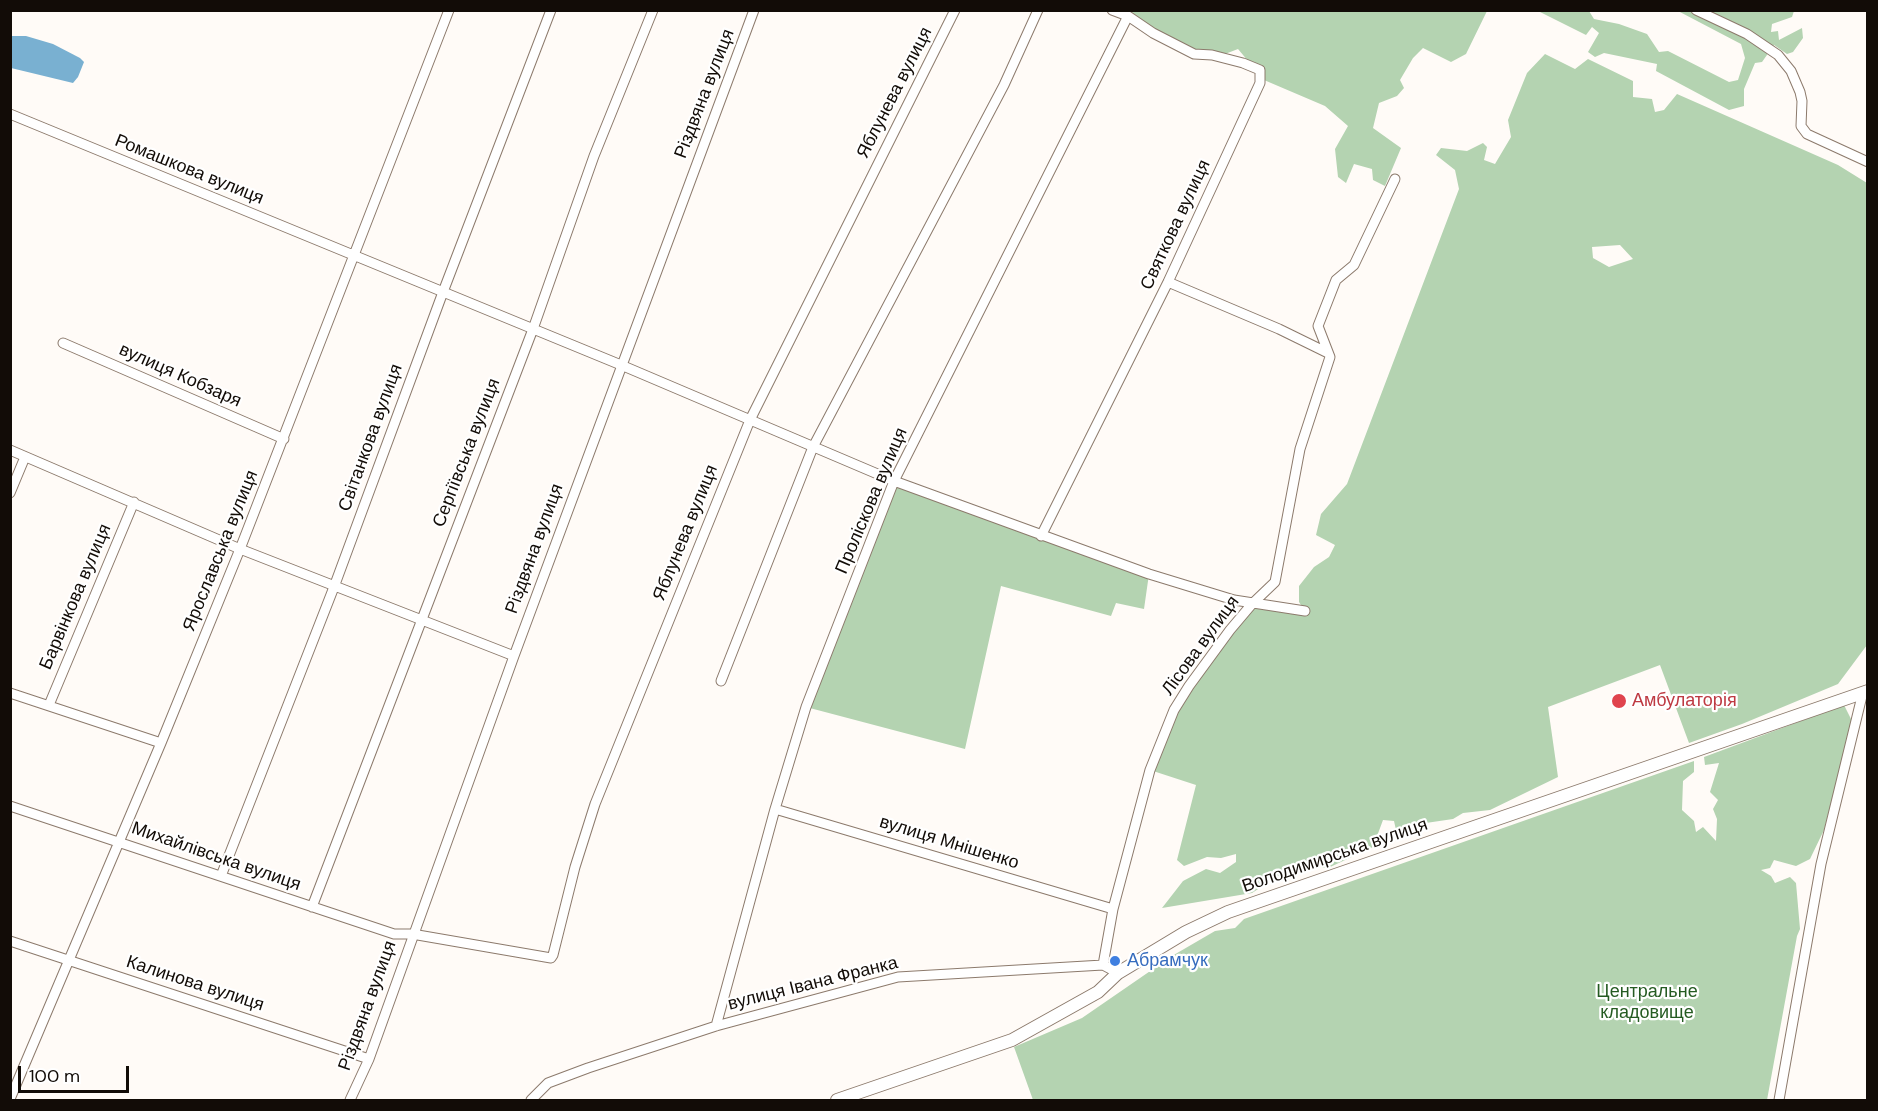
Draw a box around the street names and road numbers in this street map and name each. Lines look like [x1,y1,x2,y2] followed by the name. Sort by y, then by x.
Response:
[853,24,937,162] street label: Яблунева вулиця
[670,26,740,162] street label: Різдвяна вулиця
[111,130,267,210] street label: Ромашкова вулиця
[1136,157,1216,293] street label: Святкова вулиця
[116,339,244,413] street label: вулиця Кобзаря
[334,361,408,515] street label: Світанкова вулиця
[429,375,505,531] street label: Сергіївська вулиця
[831,425,913,577] street label: Проліскова вулиця
[649,462,723,604] street label: Яблунева вулиця
[179,467,263,635] street label: Ярославська вулиця
[501,481,569,617] street label: Різдвяна вулиця
[36,521,116,673] street label: Барвінкова вулиця
[1158,592,1244,700] street label: Лісова вулиця
[877,812,1021,874] street label: вулиця Мнішенко
[1239,814,1431,898] street label: Володимирська вулиця
[129,818,303,896] street label: Михайлівська вулиця
[334,938,402,1074] street label: Різдвяна вулиця
[123,952,267,1016] street label: Калинова вулиця
[726,952,900,1016] street label: вулиця Івана Франка

